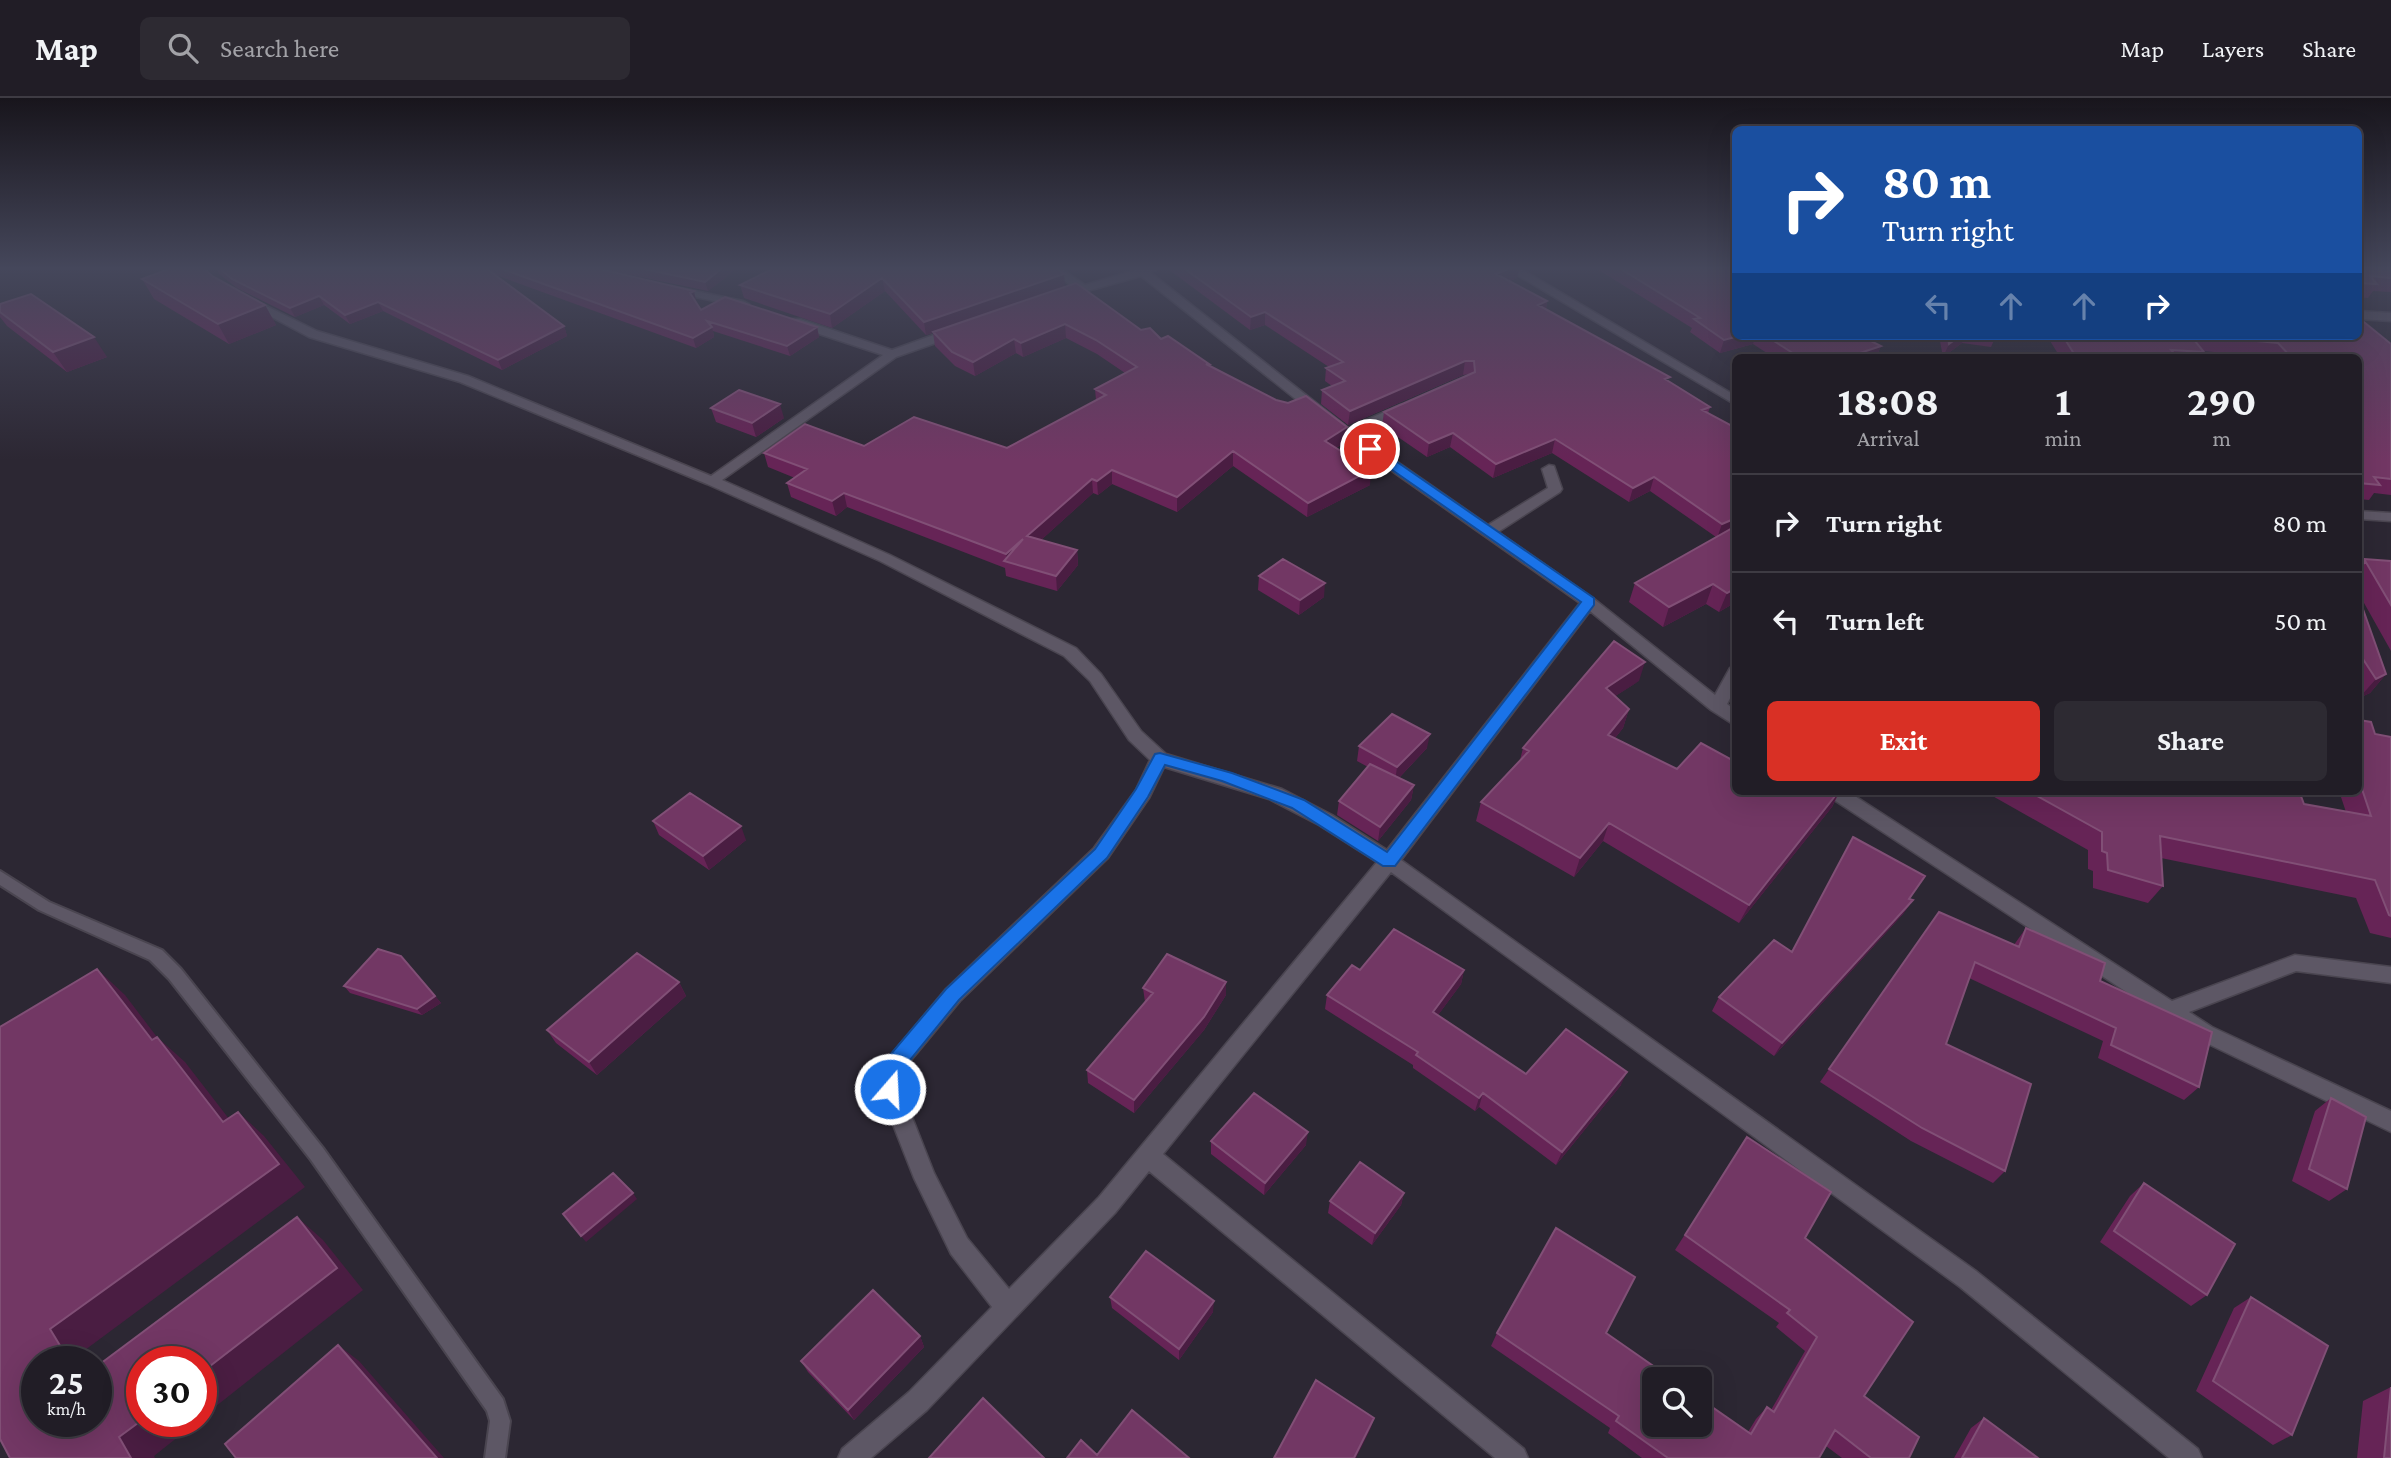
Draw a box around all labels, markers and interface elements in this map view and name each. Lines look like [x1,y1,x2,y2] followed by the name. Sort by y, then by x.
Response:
[140,17,630,80] search box
[164,29,202,67] icon: search
[35,30,98,67] text: Map
[220,34,339,63] text: Search here
[2120,35,2164,62] text: Map
[2202,35,2264,62] text: Layers
[2302,35,2356,62] text: Share
[1767,154,1858,245] icon: right
[1882,154,1991,209] text: 80 m
[1882,212,2014,248] text: Turn right
[1919,287,1957,325] icon: left
[1992,287,2030,325] icon: ahead
[2065,287,2103,325] icon: ahead
[2138,287,2176,325] icon: right
[1837,377,1939,424] text: 18:08
[2055,377,2071,424] text: 1
[2187,377,2257,424] text: 290
[1340,419,1400,479] pin
[1857,425,1920,451] text: Arrival
[2045,425,2081,451] text: min
[2212,425,2231,451] text: m
[1351,430,1389,468] icon: arrive
[1767,504,1805,542] icon: right
[1826,509,1942,538] text: Turn right
[2273,509,2327,538] text: 80 m
[1767,602,1805,640] icon: left
[1826,607,1924,636] text: Turn left
[2274,607,2327,636] text: 50 m
[1767,701,2040,781] button: Exit
[2054,701,2327,781] button: Share
[853,1052,927,1126] position arrow
[126,1346,217,1437] speed limit sign: 30
[49,1363,84,1402] text: 25
[1642,1367,1712,1437] map controls
[1642,1367,1712,1437] button: search
[47,1399,86,1419] text: km/h

